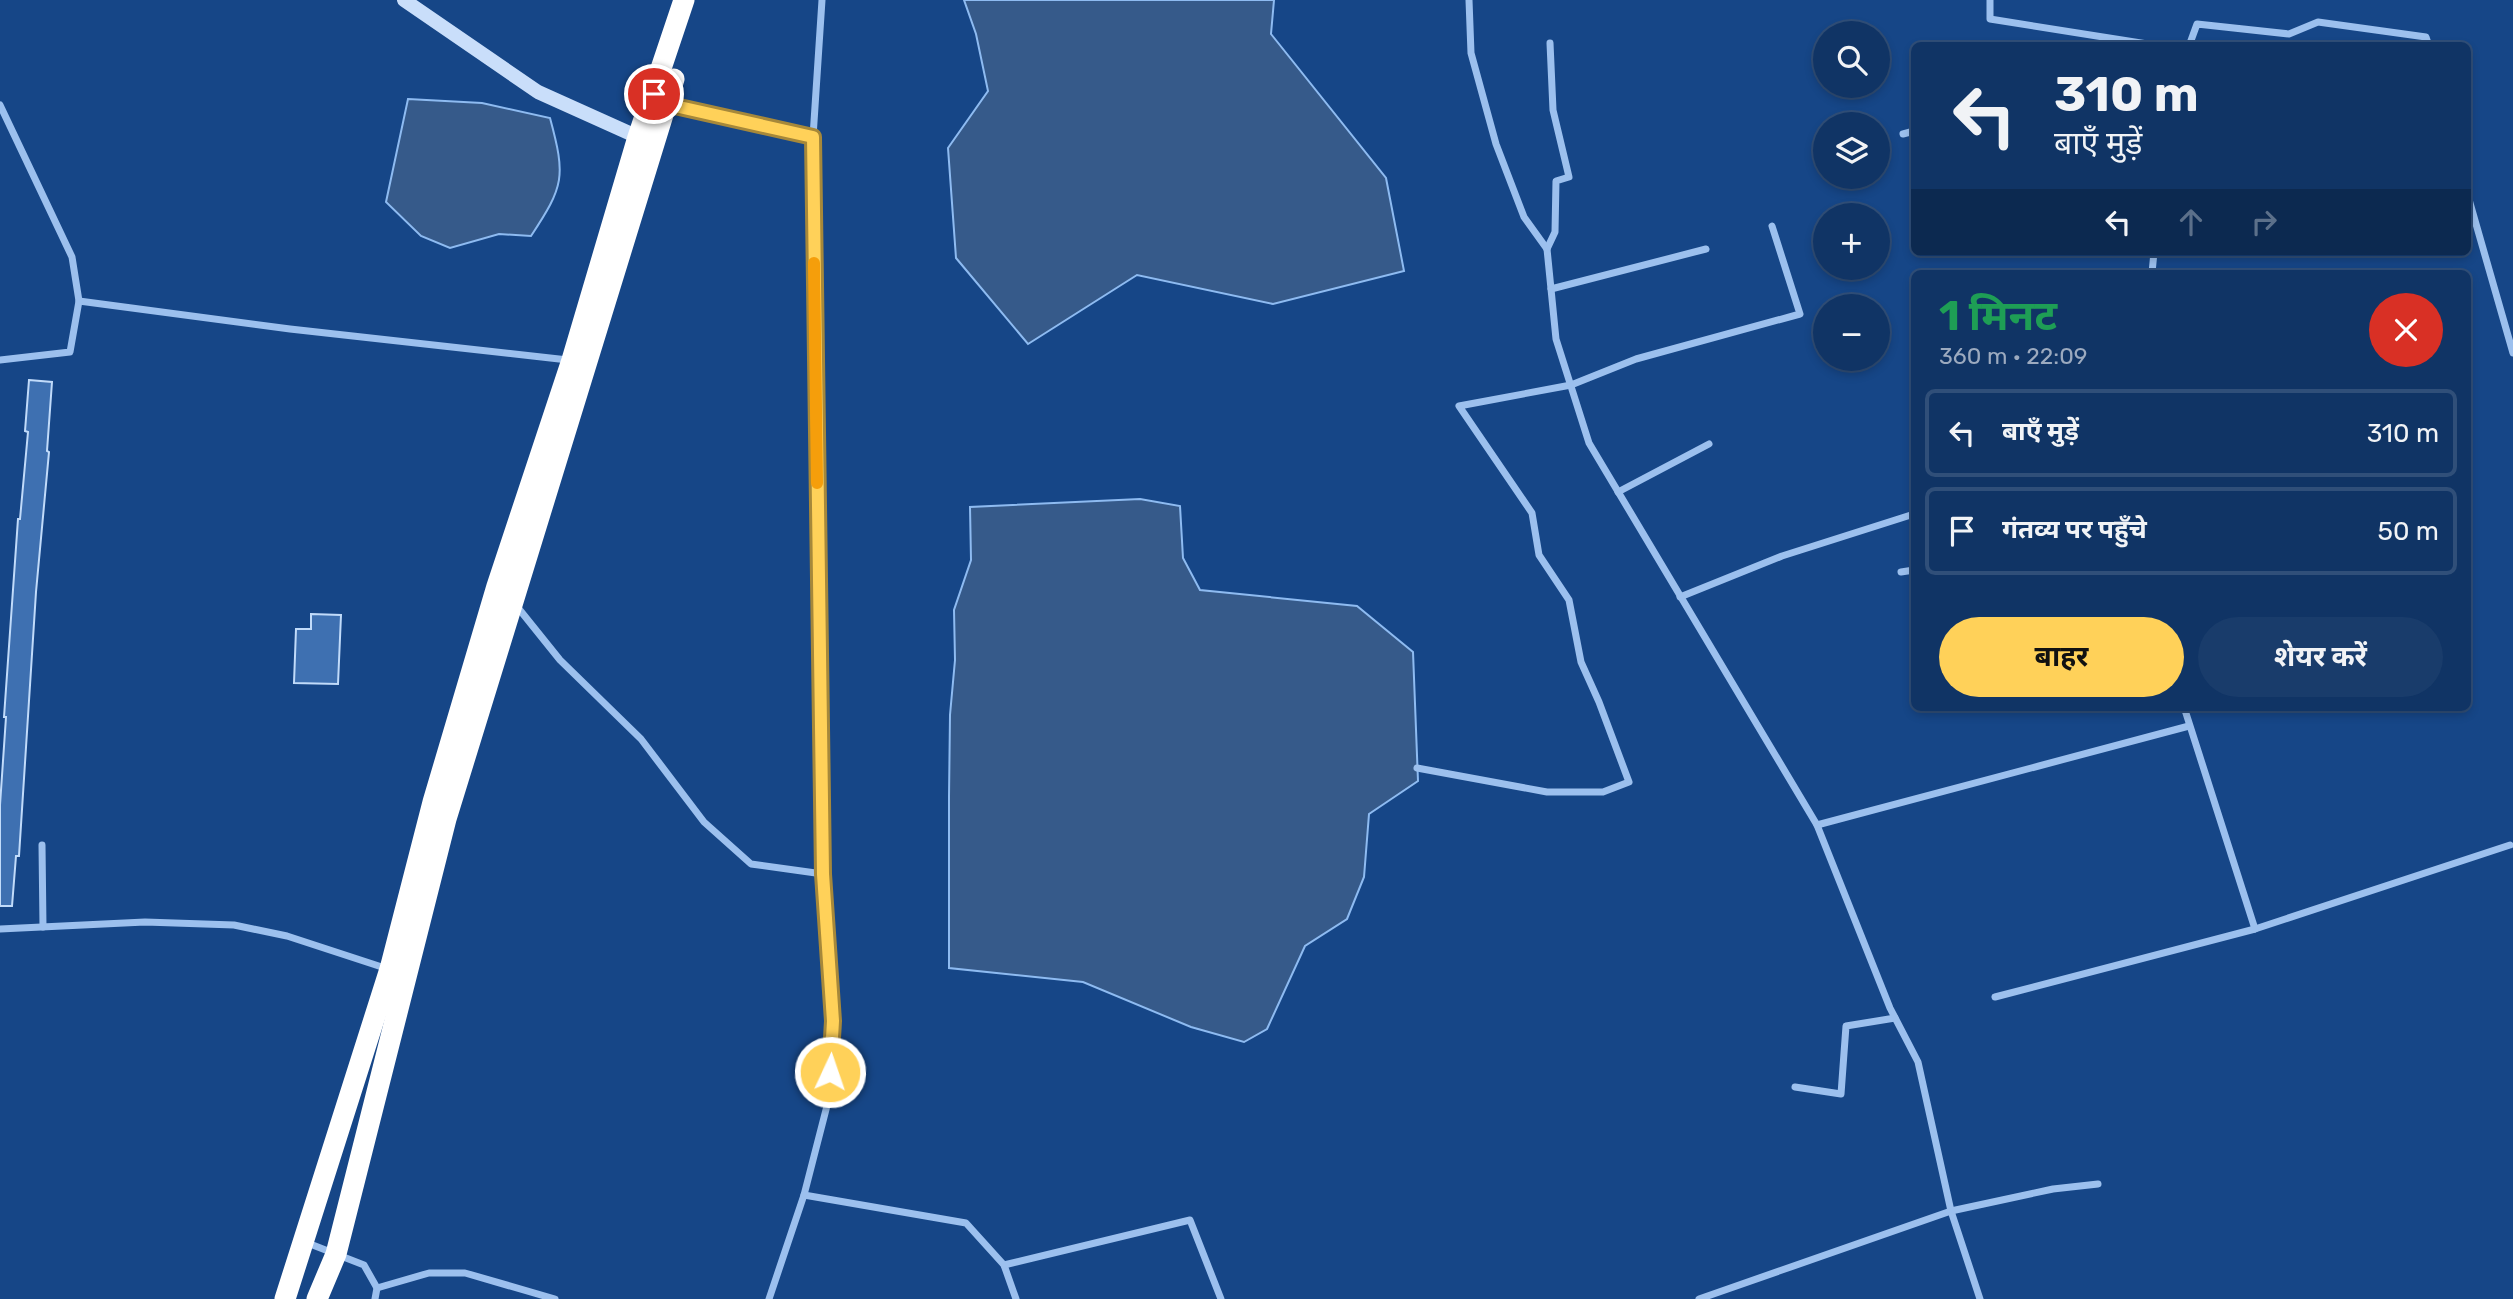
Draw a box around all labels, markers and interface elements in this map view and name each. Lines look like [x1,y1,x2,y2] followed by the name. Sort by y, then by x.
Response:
[1813,21,1890,371] map controls
[1813,21,1890,98] button: search
[624,64,684,124] pin
[2054,65,2199,123] text: 310 m
[1939,70,2030,161] icon: left
[635,75,673,113] icon: arrive
[1813,112,1890,189] button: layers
[2054,124,2142,162] text: बाएँ मुड़ें
[1813,203,1890,280] button: +
[2099,203,2137,241] icon: left
[2172,203,2210,241] icon: ahead
[2245,203,2283,241] icon: right
[1939,291,2057,341] text: 1 मिनट
[2369,293,2443,367] button: close
[1813,294,1890,371] button: −
[1939,342,2087,370] text: 360 m · 22:09
[1943,414,1981,452] icon: left
[2002,416,2079,447] text: बाएँ मुड़ें
[2367,418,2439,449] text: 310 m
[1943,512,1981,550] icon: arrive
[2002,514,2147,545] text: गंतव्य पर पहुँचे
[2378,516,2439,547] text: 50 m
[1939,617,2184,697] button: बाहर
[2198,617,2443,697] button: शेयर करें
[793,1035,867,1109] position arrow

